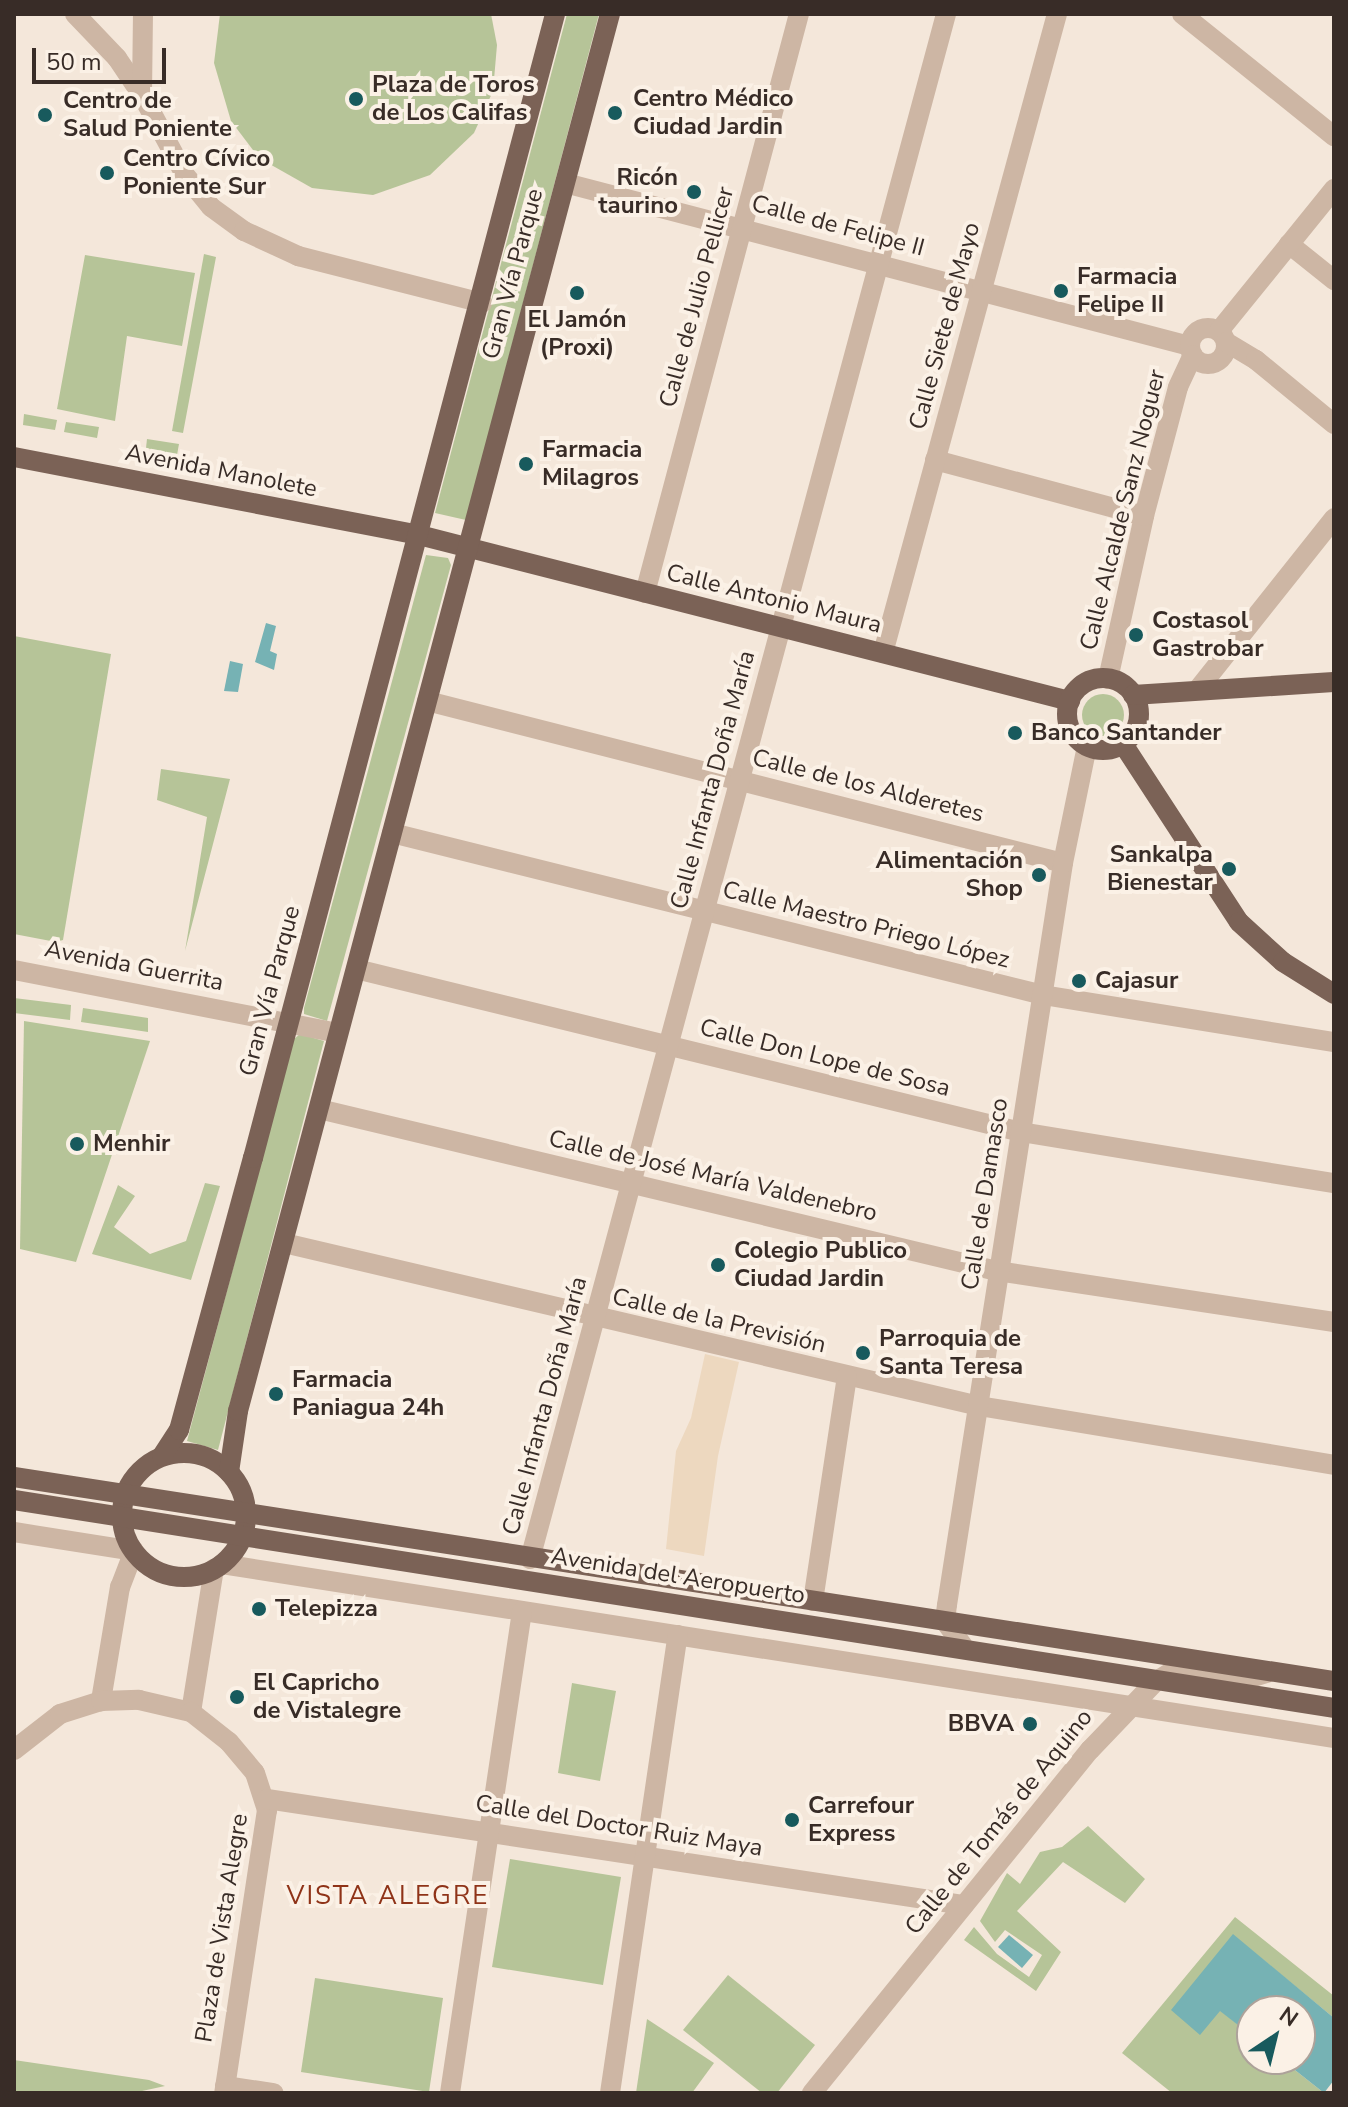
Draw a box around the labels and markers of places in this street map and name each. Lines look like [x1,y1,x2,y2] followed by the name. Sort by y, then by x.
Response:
[372,71,535,127] place label: Plaza de Toros de Los Califas
[633,85,794,141] place label: Centro Médico Ciudad Jardin
[63,87,232,143] place label: Centro de Salud Poniente
[347,90,365,108] marker: Plaza de Toros de Los Califas
[604,102,626,124] marker: Centro Médico Ciudad Jardin
[34,104,56,126] marker: Centro de Salud Poniente
[123,145,270,201] place label: Centro Cívico Poniente Sur
[98,164,116,182] marker: Centro Cívico Poniente Sur
[598,164,678,220] place label: Ricón taurino
[685,183,703,201] marker: Ricón taurino
[1077,263,1177,319] place label: Farmacia Felipe II
[1052,282,1070,300] marker: Farmacia Felipe II
[568,284,586,302] marker: El Jamón (Proxi)
[527,306,627,362] place label: El Jamón (Proxi)
[542,436,642,492] place label: Farmacia Milagros
[517,455,535,473] marker: Farmacia Milagros
[1152,607,1264,663] place label: Costasol Gastrobar
[1127,626,1145,644] marker: Costasol Gastrobar
[1031,719,1222,747] place label: Banco Santander
[1006,724,1024,742] marker: Banco Santander
[1107,841,1213,897] place label: Sankalpa Bienestar
[876,847,1023,903] place label: Alimentación Shop
[1220,860,1238,878] marker: Sankalpa Bienestar
[1030,866,1048,884] marker: Alimentación Shop
[1095,967,1178,995] place label: Cajasur
[1070,972,1088,990] marker: Cajasur
[93,1130,170,1158] place label: Menhir
[68,1135,86,1153] marker: Menhir
[734,1237,907,1293] place label: Colegio Publico Ciudad Jardin
[709,1256,727,1274] marker: Colegio Publico Ciudad Jardin
[879,1325,1023,1381] place label: Parroquia de Santa Teresa
[854,1344,872,1362] marker: Parroquia de Santa Teresa
[292,1366,444,1422] place label: Farmacia Paniagua 24h
[267,1385,285,1403] marker: Farmacia Paniagua 24h
[275,1595,378,1623] place label: Telepizza
[250,1600,268,1618] marker: Telepizza
[253,1669,401,1725] place label: El Capricho de Vistalegre
[228,1688,246,1706] marker: El Capricho de Vistalegre
[948,1710,1014,1738] place label: BBVA
[1021,1715,1039,1733] marker: BBVA
[808,1792,914,1848] place label: Carrefour Express
[783,1811,801,1829] marker: Carrefour Express

